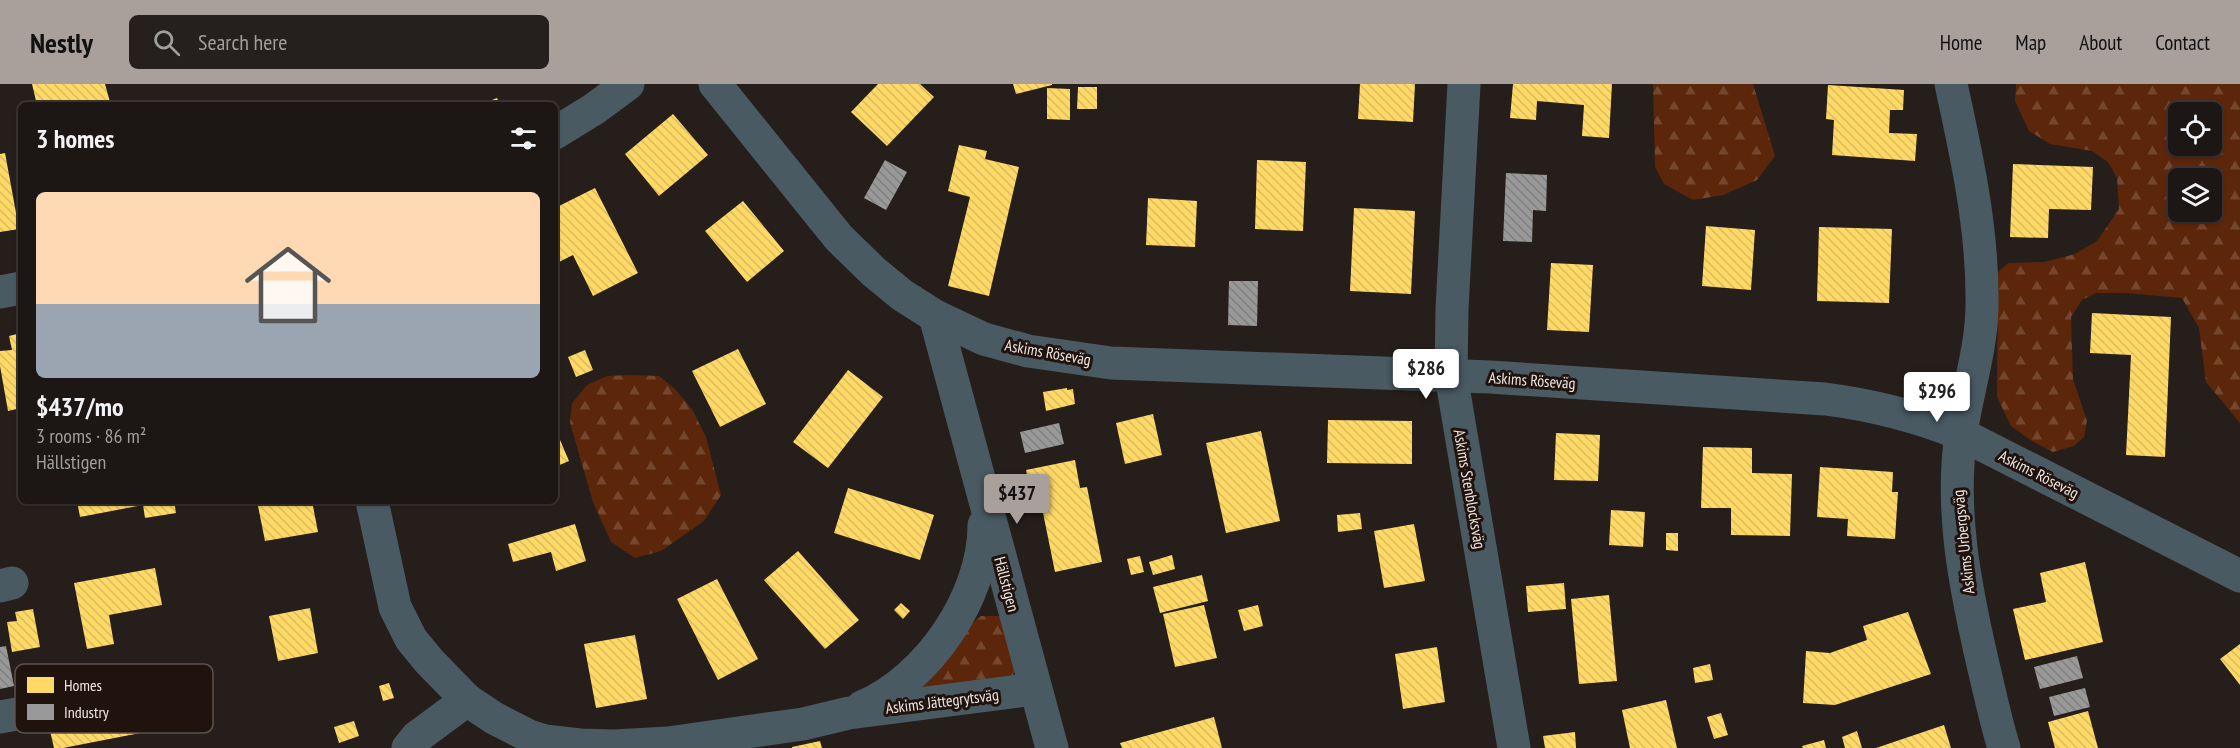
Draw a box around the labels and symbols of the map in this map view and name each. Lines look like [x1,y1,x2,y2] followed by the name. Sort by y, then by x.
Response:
[1003,335,1093,369] street label: Askims Röseväg
[1390,349,1462,400] pin: $286
[1488,367,1576,393] street label: Askims Röseväg
[1901,372,1973,423] pin: $296
[1450,428,1490,550] street label: Askims Stenblocksväg
[1996,445,2082,503] street label: Askims Röseväg
[981,474,1053,525] pin: $437
[1948,489,1978,595] street label: Askims Urbergsväg
[990,554,1024,614] street label: Hällstigen
[15,664,213,733] legend
[64,675,102,695] text: Homes
[884,684,1000,718] street label: Askims Jättegrytsväg
[64,702,109,722] text: Industry

